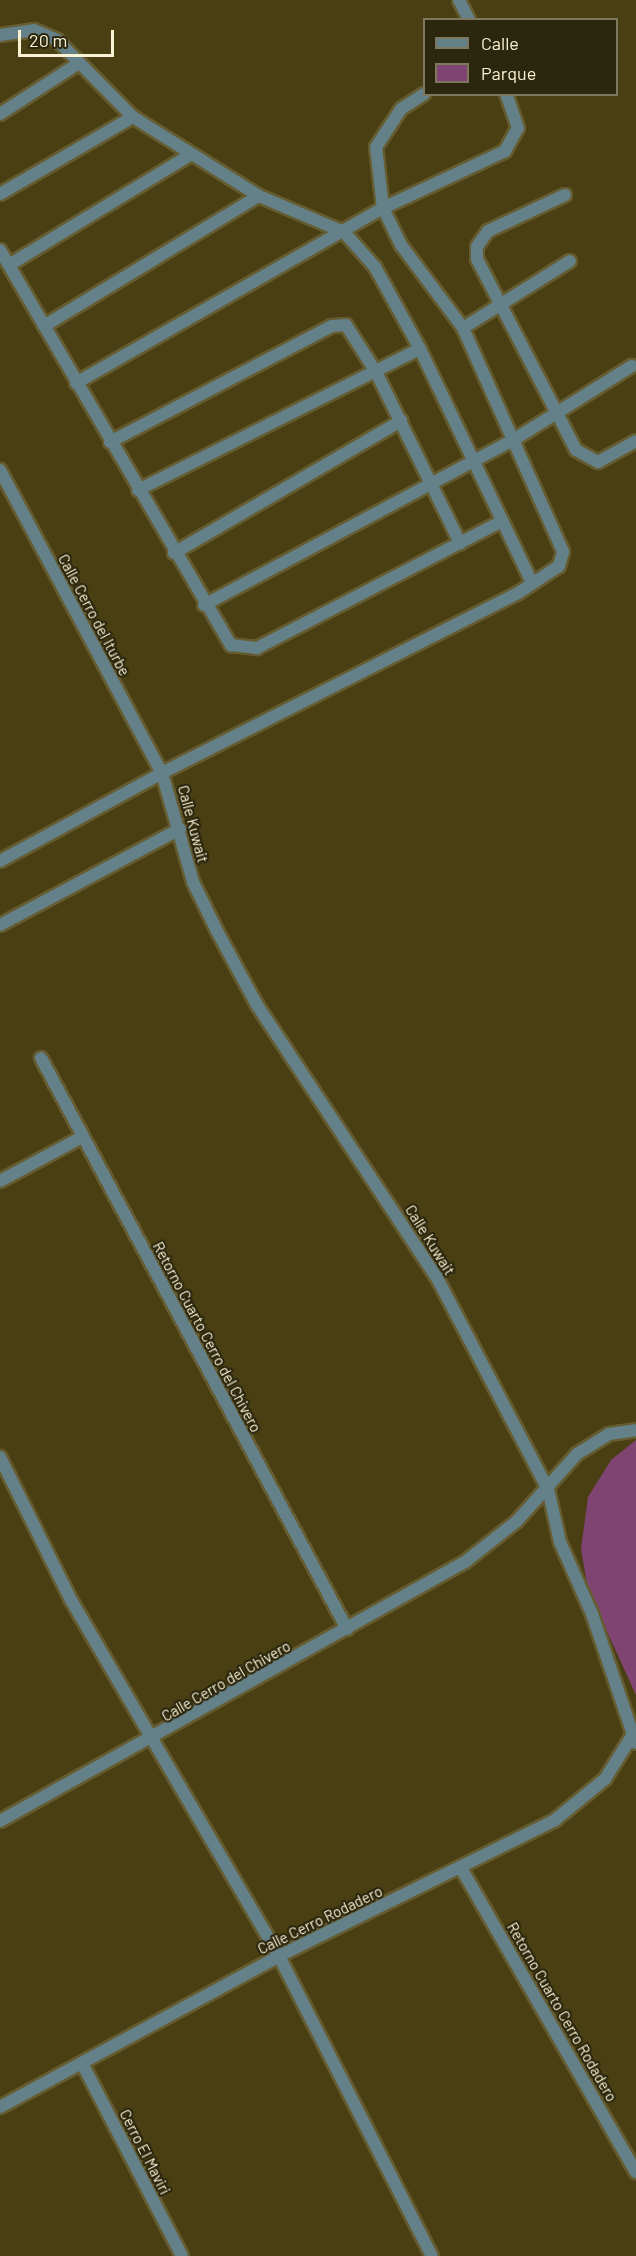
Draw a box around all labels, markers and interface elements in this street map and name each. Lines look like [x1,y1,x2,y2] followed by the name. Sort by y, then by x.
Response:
[21,18,117,56] scale bar
[423,18,618,96] legend
[29,29,67,51] text: 20 m
[481,32,519,54] text: Calle
[481,62,536,84] text: Parque
[54,551,134,679] street label: Calle Cerro del Iturbe
[174,783,212,865] street label: Calle Kuwait
[401,1202,459,1278] street label: Calle Kuwait
[149,1239,265,1435] street label: Retorno Cuarto Cerro del Chivero
[158,1637,294,1725] street label: Calle Cerro del Chivero
[255,1882,385,1958] street label: Calle Cerro Rodadero
[503,1919,621,2105] street label: Retorno Cuarto Cerro Rodadero
[116,2106,174,2198] street label: Cerro El Maviri

